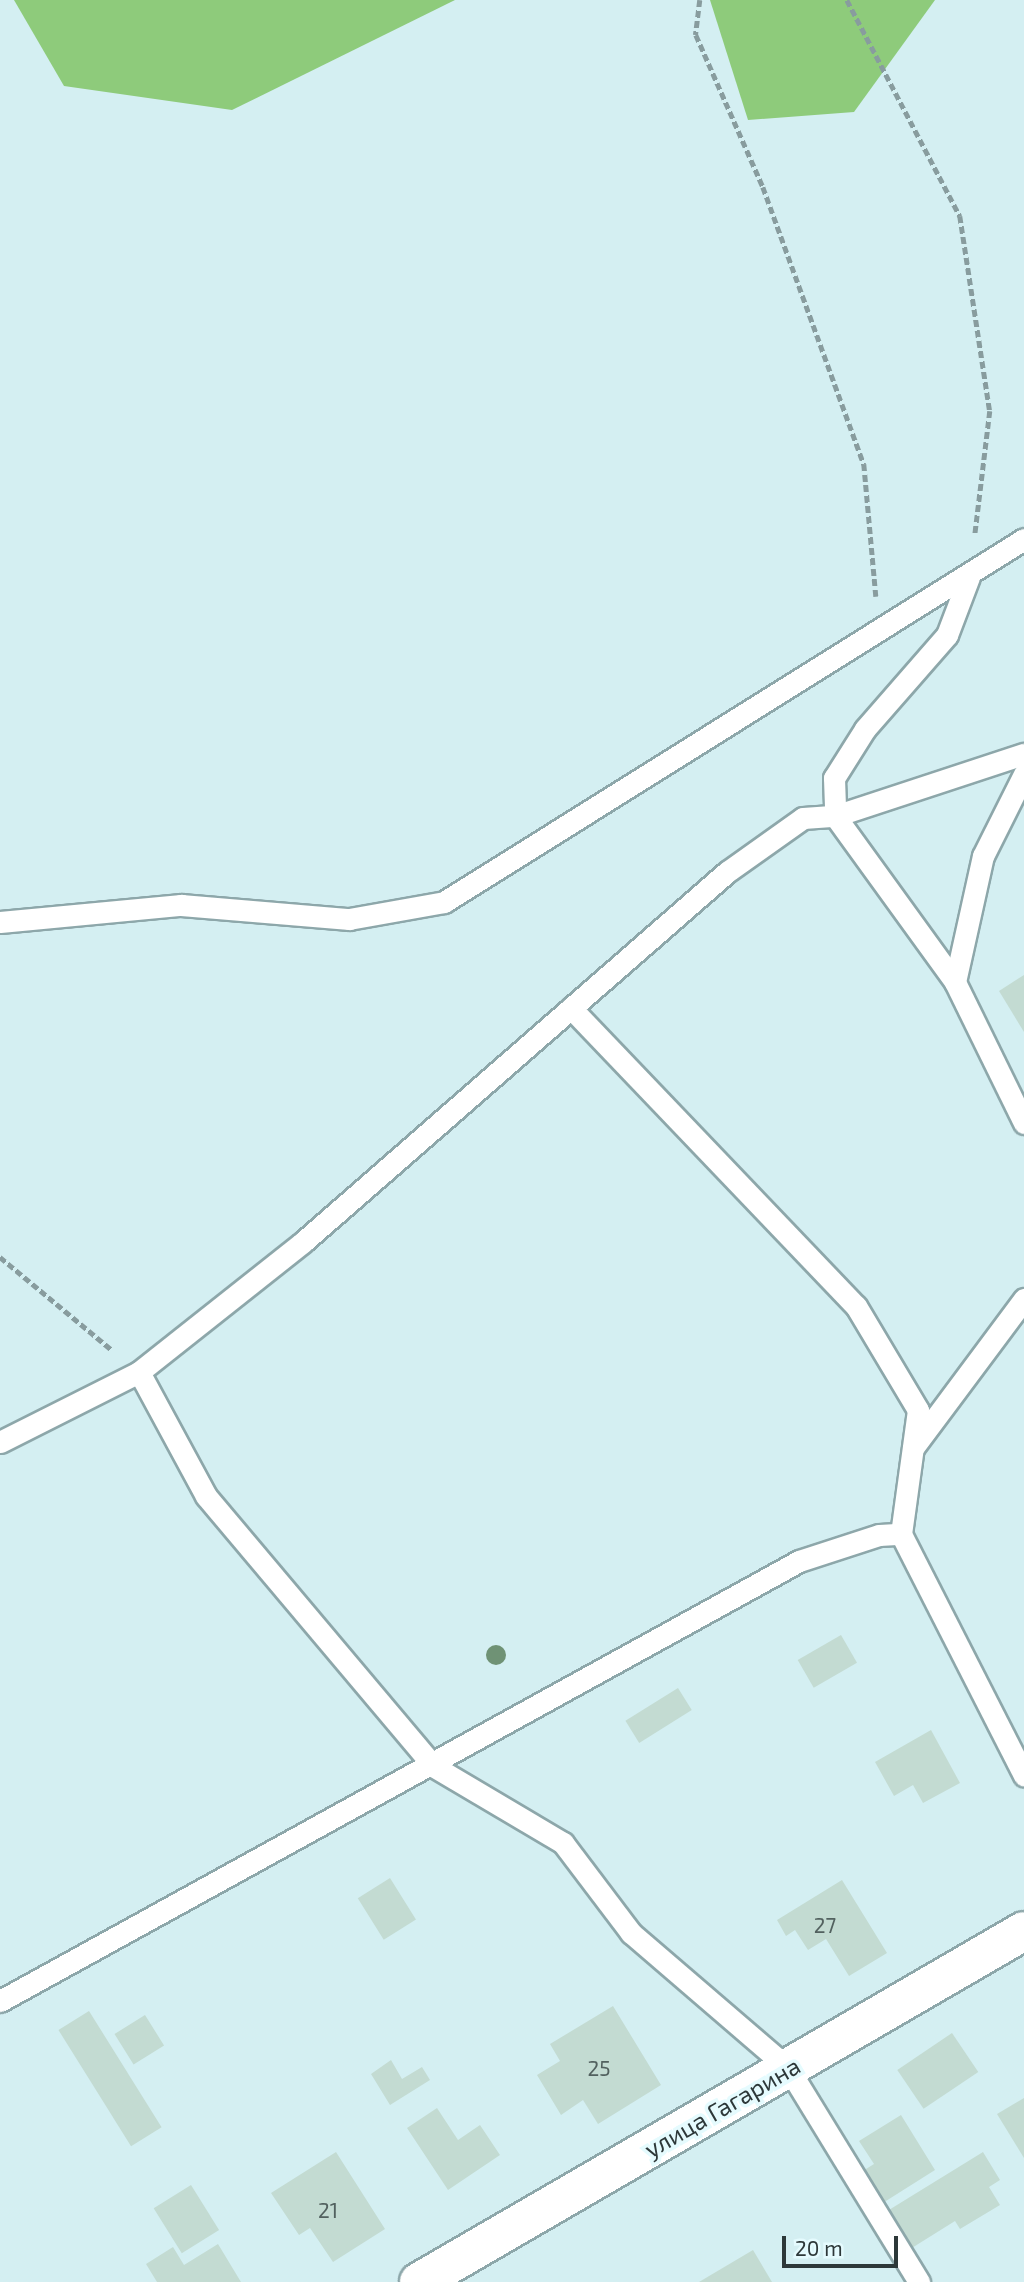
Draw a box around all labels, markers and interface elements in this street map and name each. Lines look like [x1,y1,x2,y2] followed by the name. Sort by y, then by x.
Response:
[814,1912,836,1938] house number: 27
[639,2051,805,2163] street label: улица Гагарина
[587,2055,611,2081] house number: 25
[318,2197,338,2223] house number: 21
[786,2222,902,2266] scale bar
[795,2235,843,2260] text: 20 m

